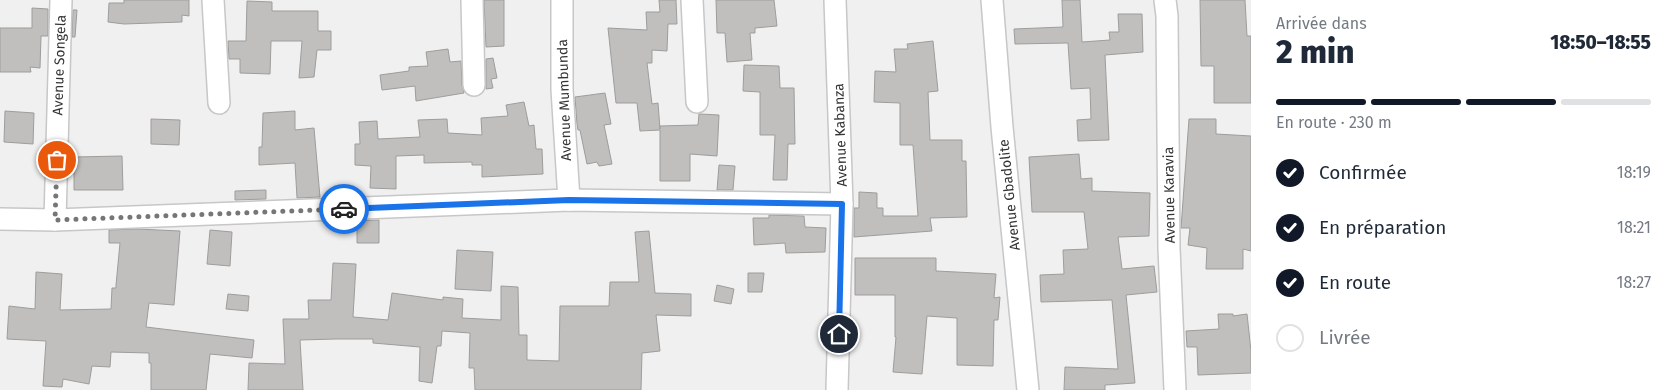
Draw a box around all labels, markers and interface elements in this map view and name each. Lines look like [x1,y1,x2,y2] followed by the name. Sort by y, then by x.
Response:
[49,14,70,116] street label: Avenue Songela
[1276,14,1367,33] text: Arrivée dans
[1550,31,1651,54] text: 18:50–18:55
[1276,33,1354,71] text: 2 min
[554,39,575,161] street label: Avenue Mumbunda
[830,83,851,187] street label: Avenue Kabanza
[1276,113,1392,132] text: En route · 230 m
[995,138,1024,251] street label: Avenue Gbadolite
[36,139,78,181] pin
[43,146,71,174] icon: bag
[1160,146,1179,243] street label: Avenue Karavia
[1276,159,1304,187] icon: check
[1319,161,1407,184] text: Confirmée
[1617,163,1651,182] text: 18:19
[319,184,369,234] courier
[330,195,358,223] icon: car
[1276,214,1304,242] icon: check
[1319,216,1446,239] text: En préparation
[1617,218,1651,237] text: 18:21
[1276,269,1304,297] icon: check
[1319,271,1391,294] text: En route
[1617,273,1651,292] text: 18:27
[818,313,860,355] pin
[825,320,853,348] icon: home
[1319,326,1371,349] text: Livrée

